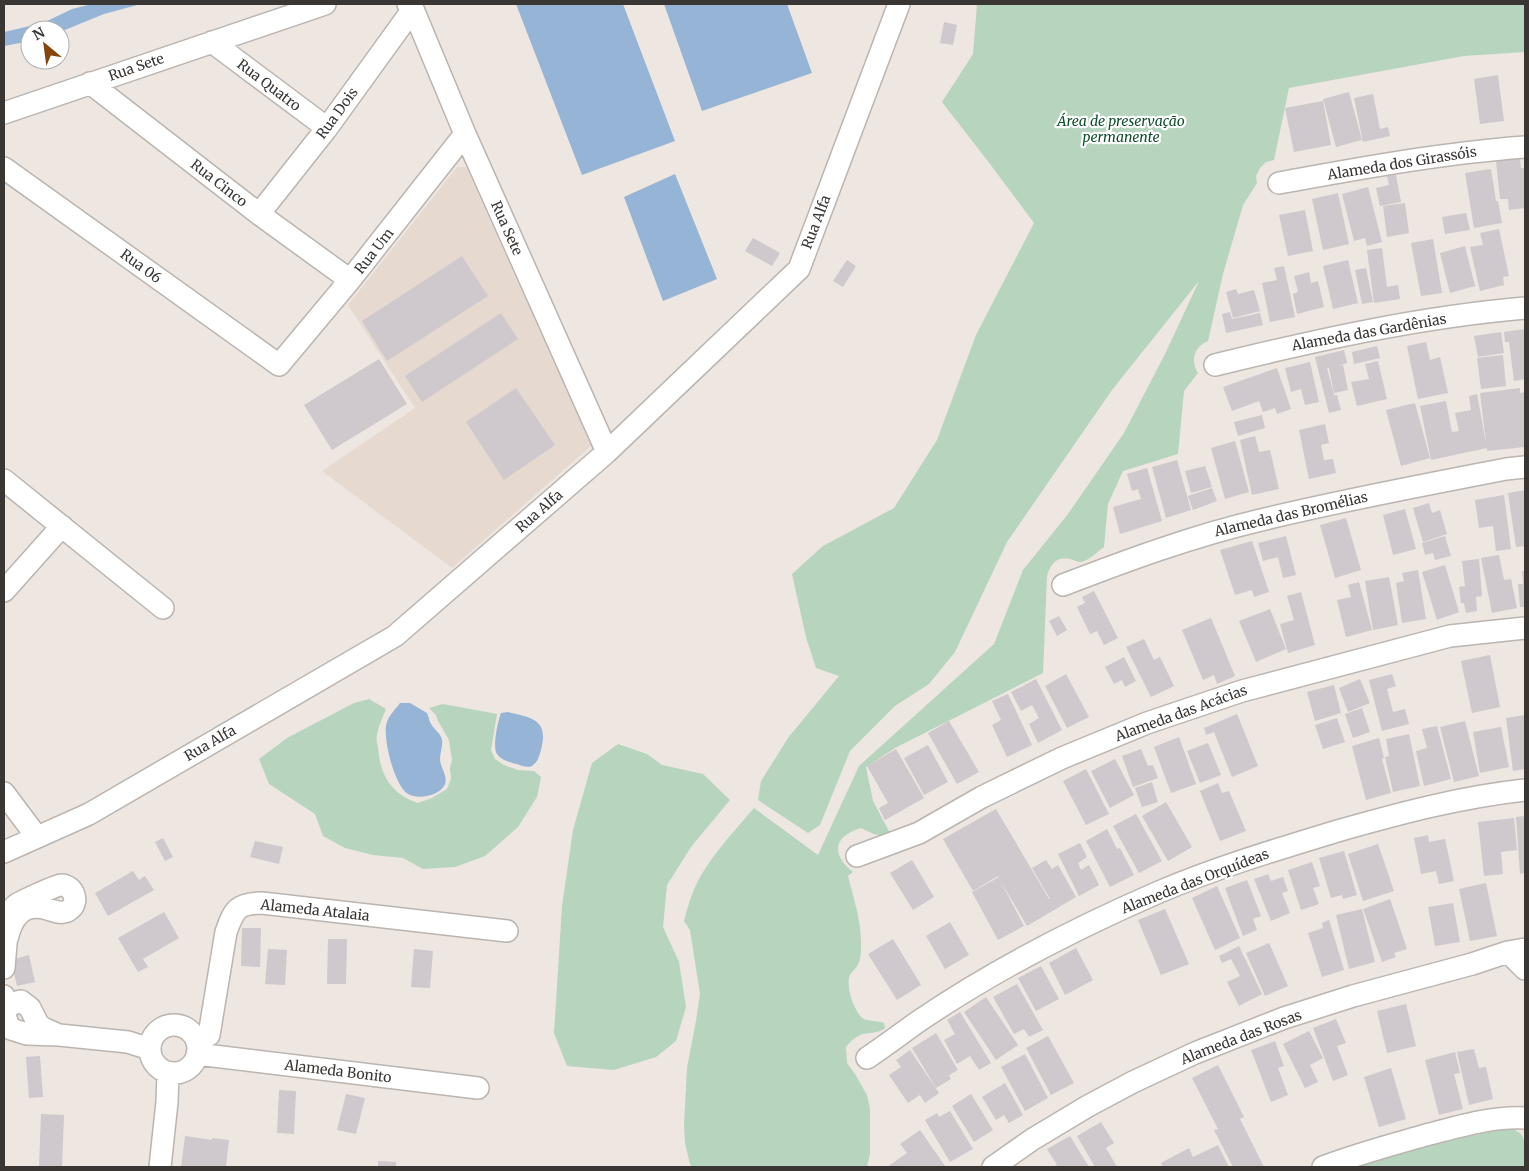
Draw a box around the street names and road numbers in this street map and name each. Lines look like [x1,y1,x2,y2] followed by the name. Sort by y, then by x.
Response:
[106,49,166,85] street label: Rua Sete
[234,55,304,115] street label: Rua Quatro
[312,84,362,142] street label: Rua Dois
[1325,142,1478,184] street label: Alameda dos Girassóis
[187,155,251,211] street label: Rua Cinco
[797,192,835,252] street label: Rua Alfa
[487,198,527,258] street label: Rua Sete
[351,224,398,277] street label: Rua Um
[117,245,165,287] street label: Rua 06
[1289,310,1448,355] street label: Alameda das Gardênias
[512,485,567,536] street label: Rua Alfa
[1212,488,1370,541] street label: Alameda das Bromélias
[1112,681,1250,746] street label: Alameda das Acácias
[181,721,239,765] street label: Rua Alfa
[1118,844,1272,918] street label: Alameda das Orquídeas
[259,895,371,925] street label: Alameda Atalaia
[1177,1006,1304,1069] street label: Alameda das Rosas
[283,1055,392,1086] street label: Alameda Bonito

